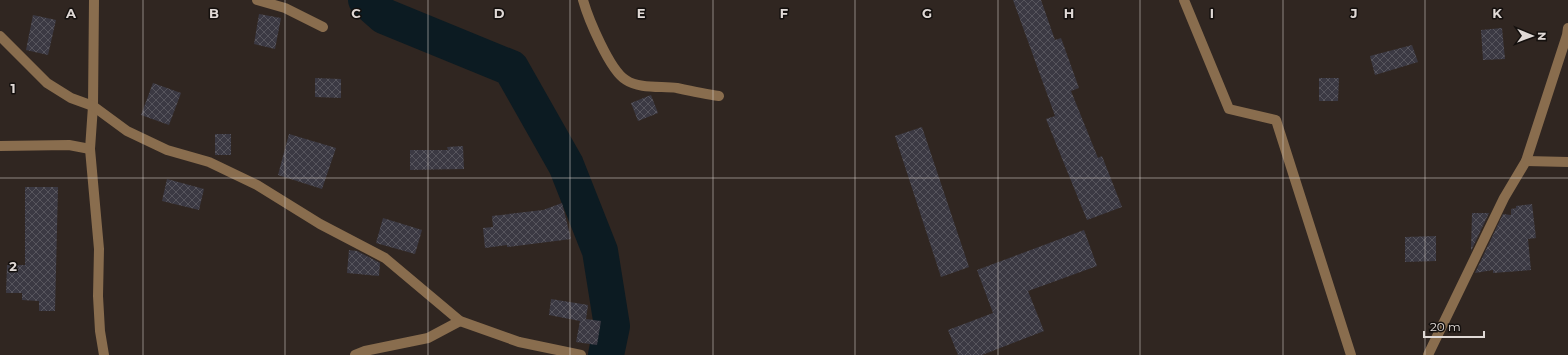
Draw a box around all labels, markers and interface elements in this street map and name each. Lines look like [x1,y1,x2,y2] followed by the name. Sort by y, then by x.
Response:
[65,5,77,21] text: A
[209,5,219,21] text: B
[351,5,361,21] text: C
[494,5,505,21] text: D
[637,5,646,21] text: E
[780,5,788,21] text: F
[922,5,932,21] text: G
[1064,5,1074,21] text: H
[1210,5,1214,21] text: I
[1349,5,1358,21] text: J
[1492,5,1502,21] text: K
[1512,16,1552,56] north arrow
[1535,32,1549,41] text: N
[10,80,16,96] text: 1
[9,258,17,274] text: 2
[1424,313,1484,339] scale bar
[1430,319,1461,334] text: 20 m

